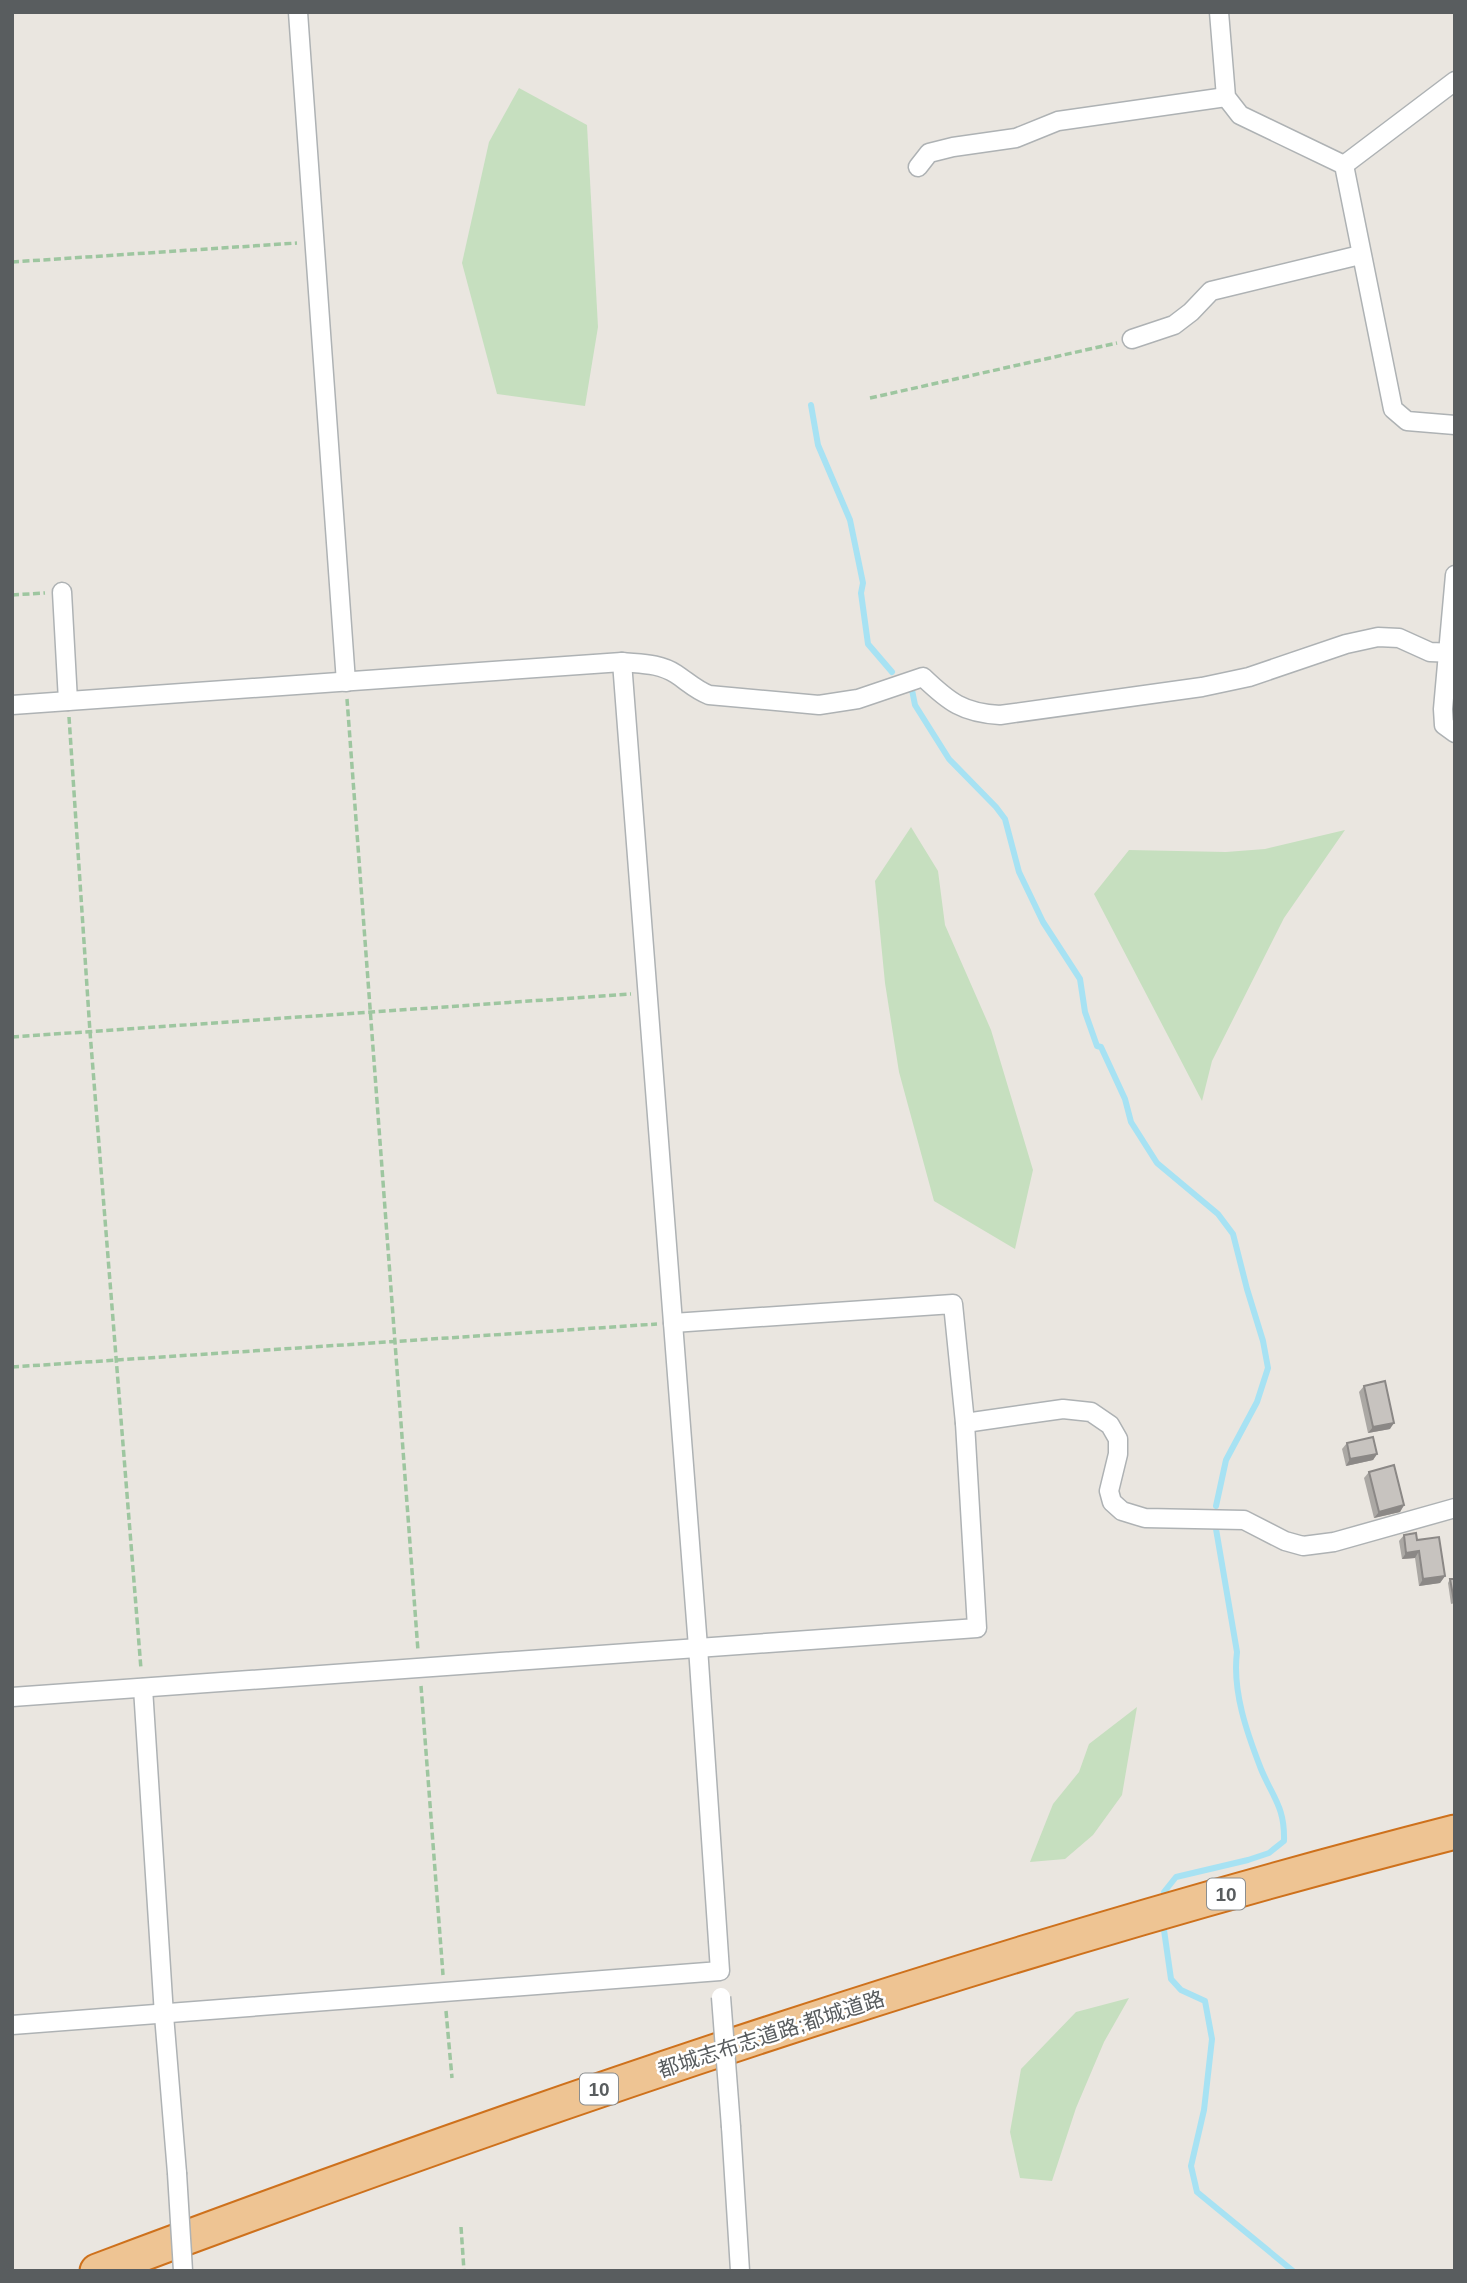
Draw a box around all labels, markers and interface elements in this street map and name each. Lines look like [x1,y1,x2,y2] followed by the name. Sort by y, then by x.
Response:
[1207,1878,1245,1910] road number: 10
[655,1986,887,2082] street label: 都城志布志道路;都城道路
[580,2074,618,2104] road number: 10

